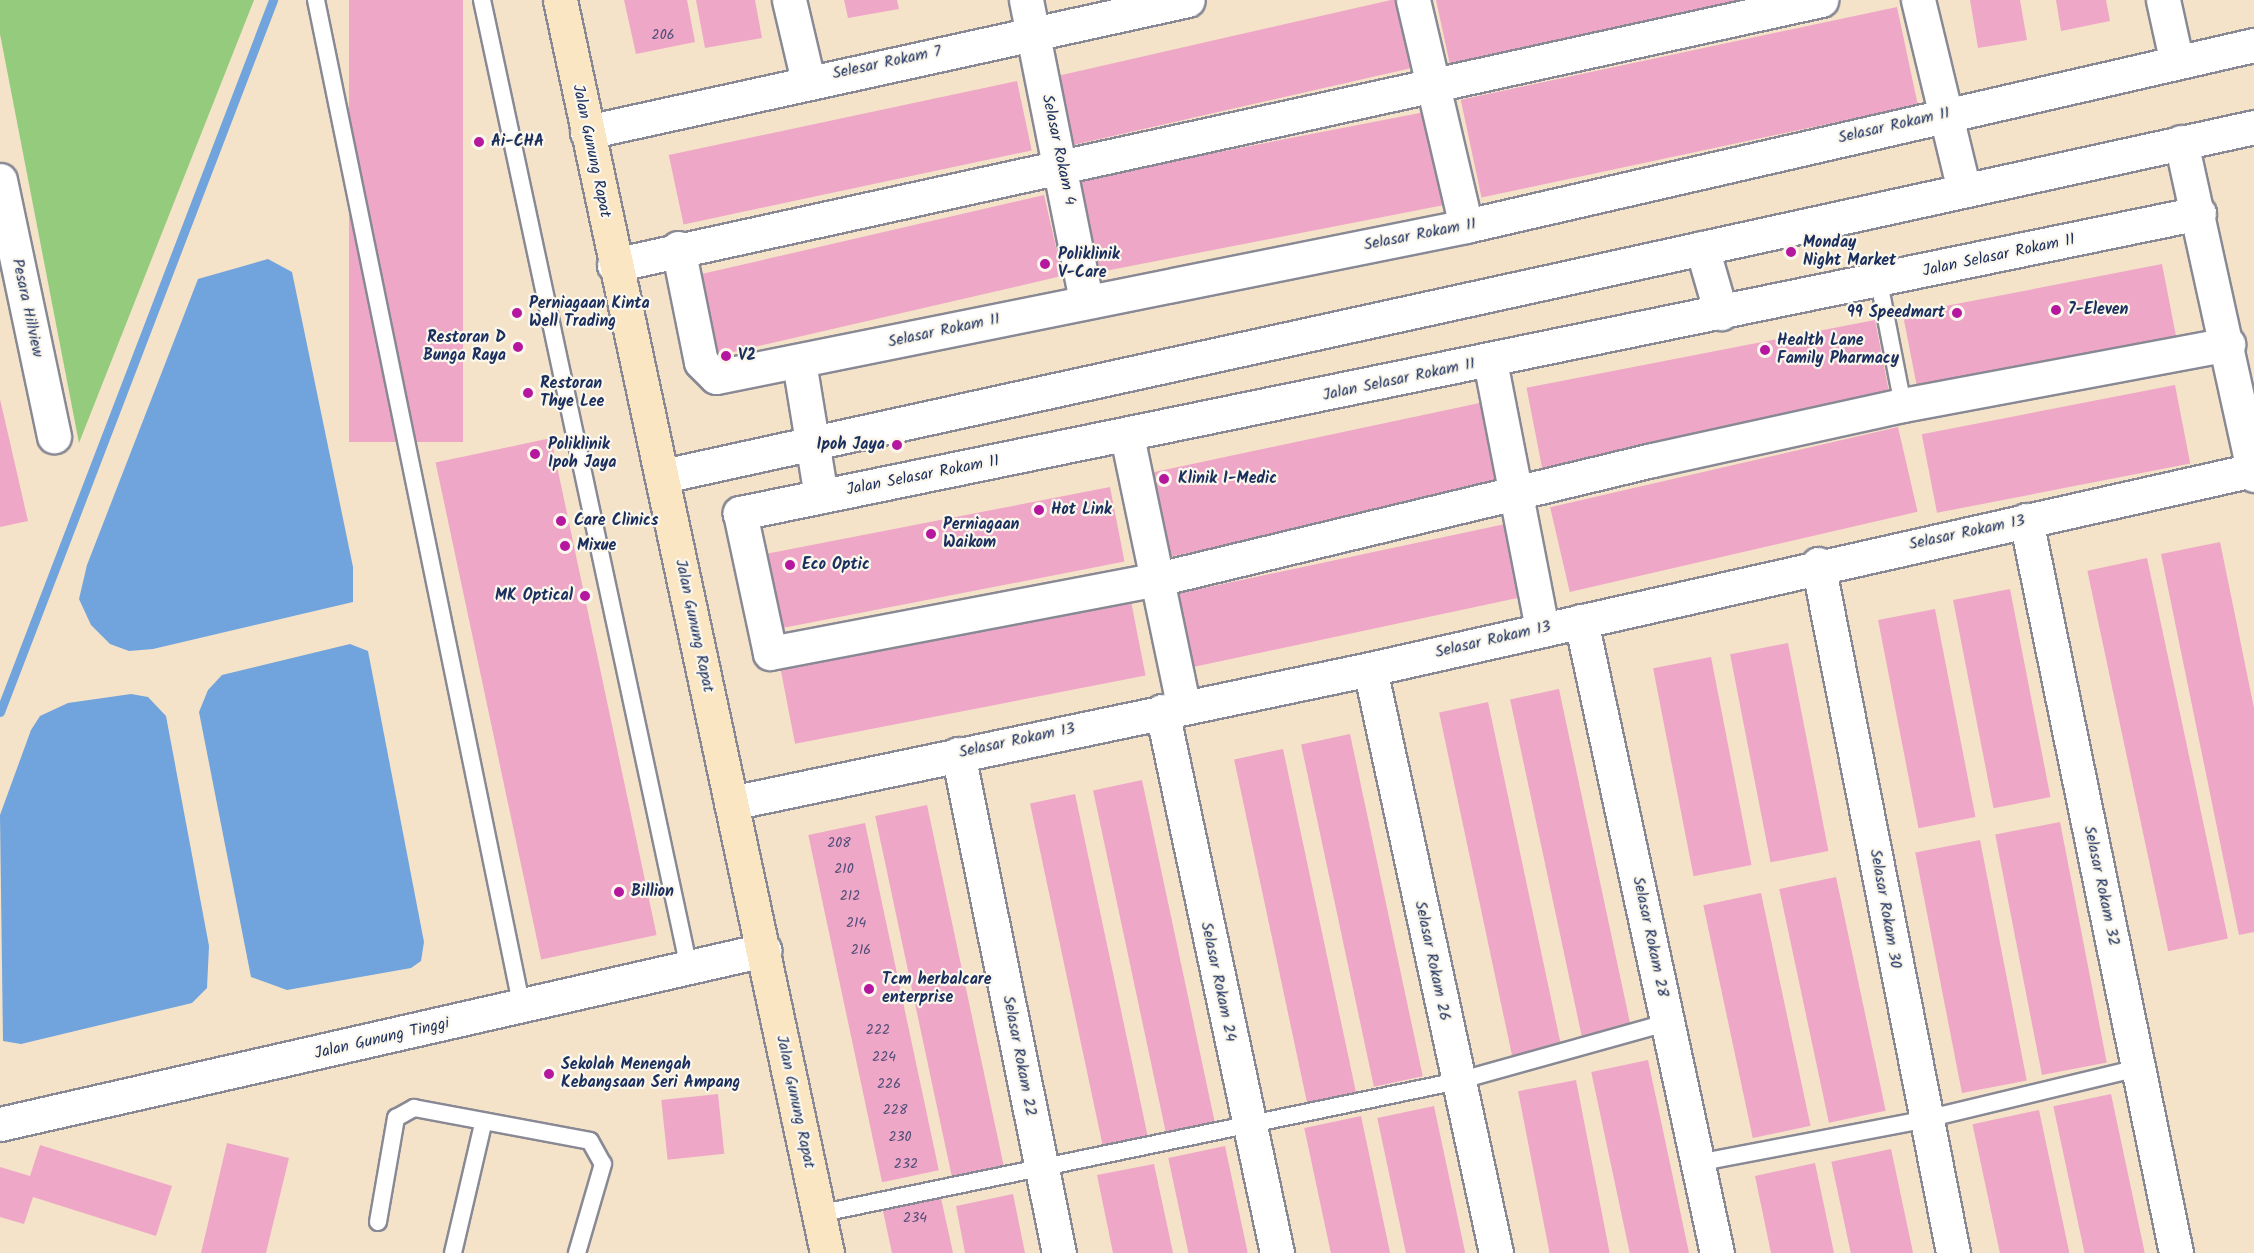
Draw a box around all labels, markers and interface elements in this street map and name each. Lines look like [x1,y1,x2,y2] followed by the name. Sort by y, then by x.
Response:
[652,27,674,43] house number: 206
[831,42,943,84] street label: Selesar Rokam 7
[567,83,615,219] street label: Jalan Gunung Rapat
[1037,93,1079,207] street label: Selasar Rokam 4
[1836,104,1952,148] street label: Selasar Rokam 11
[491,132,544,152] place label: Ai-CHA
[472,135,486,149] marker: Ai-CHA
[1362,215,1478,255] street label: Selasar Rokam 11
[1921,230,2077,282] street label: Jalan Selasar Rokam 11
[1803,233,1896,271] place label: Monday Night Market
[1058,245,1120,283] place label: Poliklinik V-Care
[1784,245,1798,259] marker: Monday Night Market
[1036,255,1054,273] marker: Poliklinik V-Care
[7,257,47,359] street label: Pesara Hillview
[529,294,650,332] place label: Perniagaan Kinta Well Trading
[2068,300,2128,320] place label: 7-Eleven
[1847,303,1945,323] place label: 99 Speedmart
[2049,303,2063,317] marker: 7-Eleven
[510,306,524,320] marker: Perniagaan Kinta Well Trading
[1950,306,1964,320] marker: 99 Speedmart
[886,310,1002,352] street label: Selasar Rokam 11
[423,328,506,366] place label: Restoran D Bunga Raya
[1777,331,1899,369] place label: Health Lane Family Pharmacy
[511,340,525,354] marker: Restoran D Bunga Raya
[1758,343,1772,357] marker: Health Lane Family Pharmacy
[738,346,756,366] place label: V2
[719,349,733,363] marker: V2
[1321,354,1477,406] street label: Jalan Selasar Rokam 11
[540,374,604,412] place label: Restoran Thye Lee
[521,386,535,400] marker: Restoran Thye Lee
[548,435,616,473] place label: Poliklinik Ipoh Jaya
[817,435,885,455] place label: Ipoh Jaya
[890,438,904,452] marker: Ipoh Jaya
[526,445,544,463] marker: Poliklinik Ipoh Jaya
[845,452,1001,500] street label: Jalan Selasar Rokam 11
[1178,469,1277,489] place label: Klinik I-Medic
[1155,470,1173,488] marker: Klinik I-Medic
[1051,500,1112,520] place label: Hot Link
[1032,503,1046,517] marker: Hot Link
[574,511,658,531] place label: Care Clinics
[1907,511,2027,555] street label: Selasar Rokam 13
[552,512,570,530] marker: Care Clinics
[943,515,1019,553] place label: Perniagaan Waikom
[924,527,938,541] marker: Perniagaan Waikom
[577,536,616,556] place label: Mixue
[558,539,572,553] marker: Mixue
[802,555,870,575] place label: Eco Optic
[670,558,718,694] street label: Jalan Gunung Rapat
[783,558,797,572] marker: Eco Optic
[495,586,573,606] place label: MK Optical
[578,589,592,603] marker: MK Optical
[1433,617,1553,663] street label: Selasar Rokam 13
[957,719,1077,763] street label: Selasar Rokam 13
[2079,824,2123,948] street label: Selasar Rokam 32
[827,835,851,851] house number: 208
[1865,848,1905,970] street label: Selasar Rokam 30
[834,861,854,877] house number: 210
[1628,875,1672,999] street label: Selasar Rokam 28
[631,882,674,902] place label: Billion
[612,885,626,899] marker: Billion
[840,888,860,904] house number: 212
[1410,899,1454,1023] street label: Selasar Rokam 26
[846,915,866,931] house number: 214
[1196,920,1240,1044] street label: Selasar Rokam 24
[851,942,871,958] house number: 216
[882,970,991,1008] place label: Tcm herbalcare enterprise
[860,980,878,998] marker: Tcm herbalcare enterprise
[998,994,1040,1118] street label: Selasar Rokam 22
[313,1014,451,1064] street label: Jalan Gunung Tinggi
[866,1022,890,1038] house number: 222
[771,1034,819,1170] street label: Jalan Gunung Rapat
[872,1049,896,1065] house number: 224
[561,1055,740,1093] place label: Sekolah Menengah Kebangsaan Seri Ampang
[542,1067,556,1081] marker: Sekolah Menengah Kebangsaan Seri Ampang
[877,1076,901,1092] house number: 226
[883,1102,907,1118] house number: 228
[888,1129,912,1145] house number: 230
[894,1156,918,1172] house number: 232
[903,1210,927,1226] house number: 234

